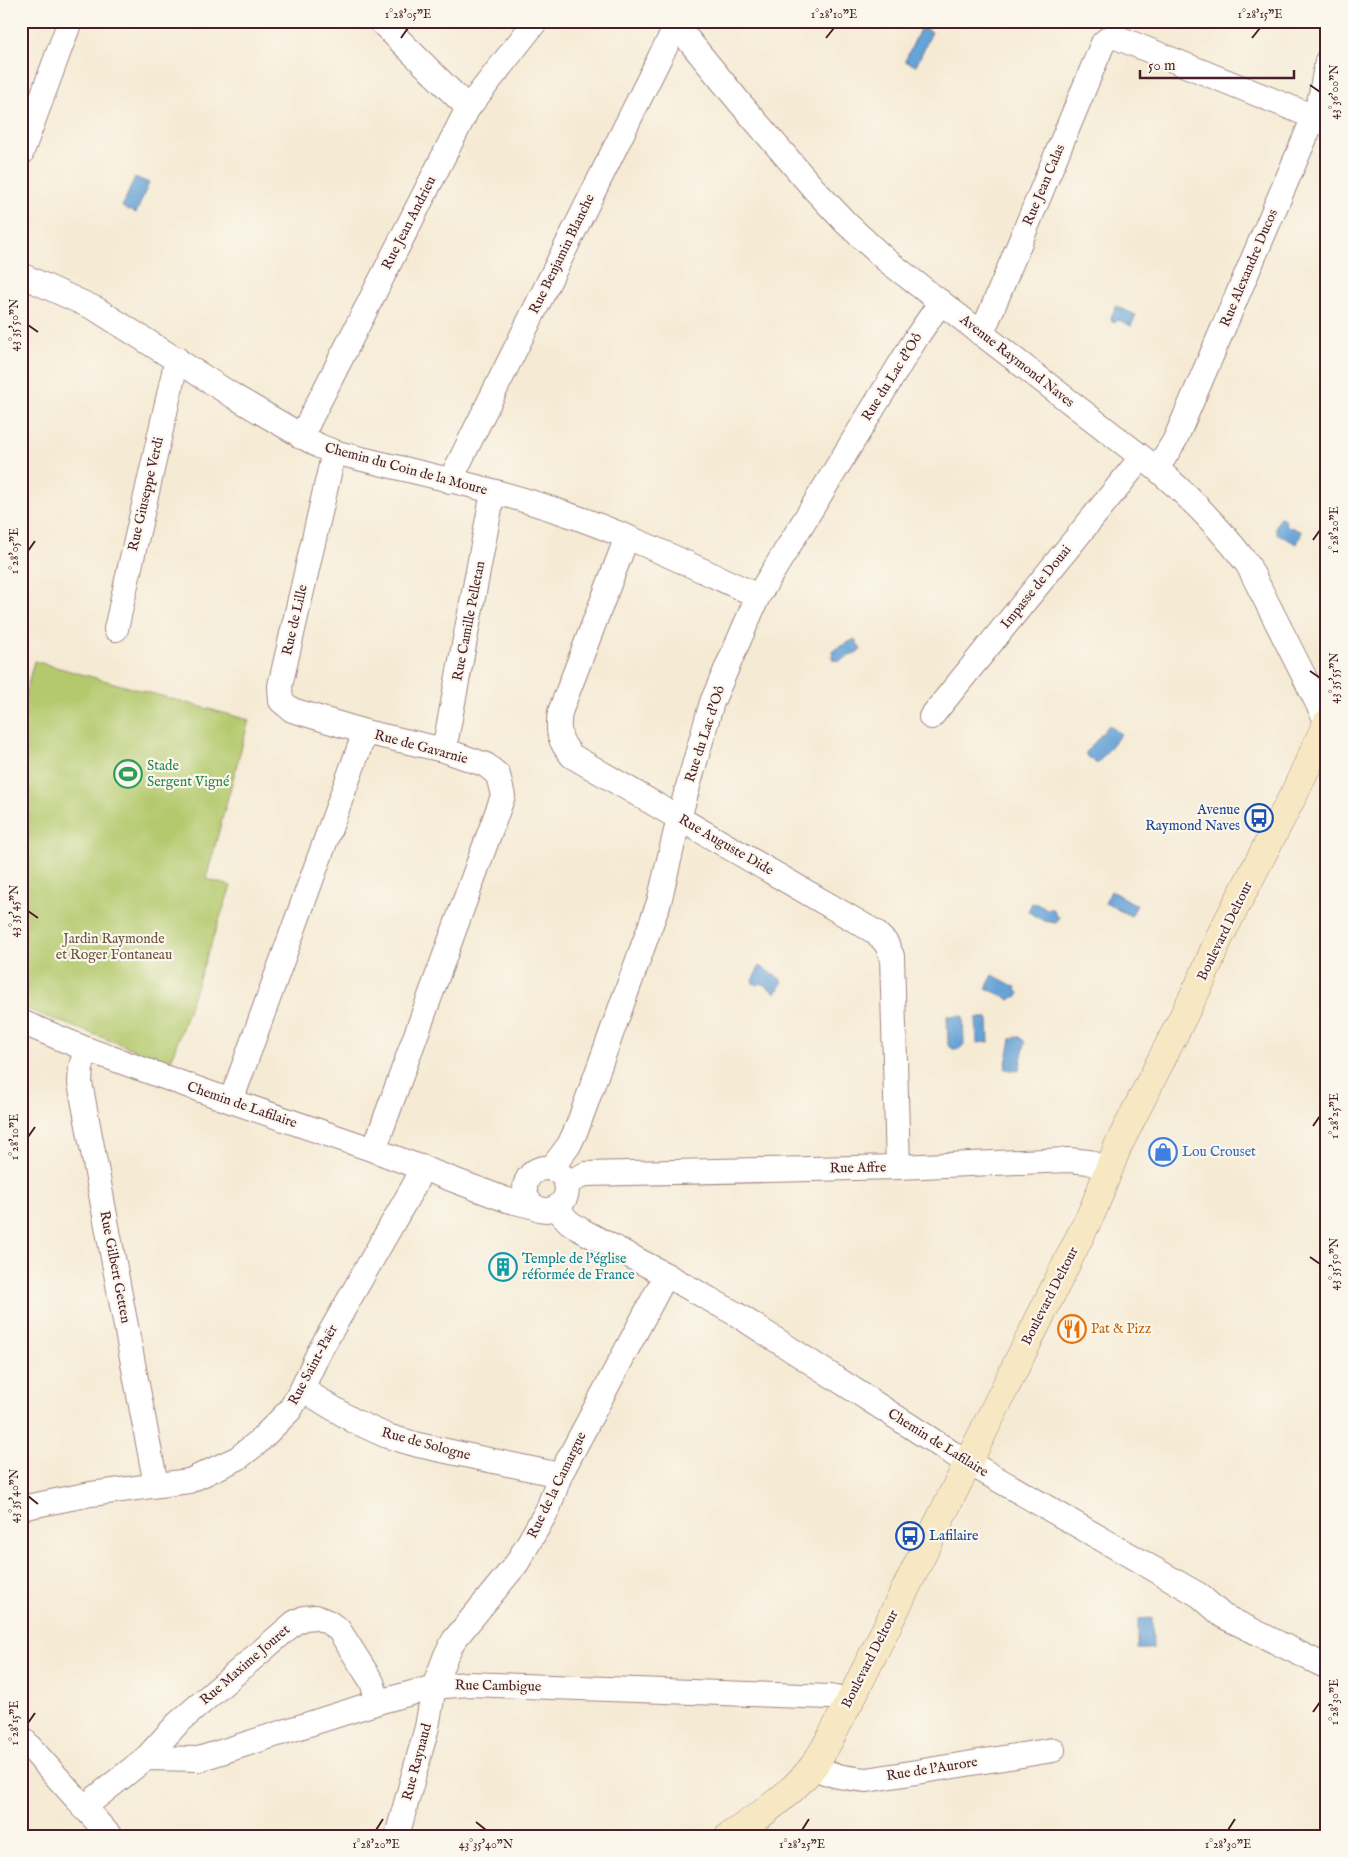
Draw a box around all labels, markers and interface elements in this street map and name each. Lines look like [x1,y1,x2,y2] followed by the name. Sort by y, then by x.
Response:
[385,7,431,22] text: 1°28'05"E
[811,7,857,22] text: 1°28'10"E
[1237,7,1283,22] text: 1°28'15"E
[1140,48,1294,80] scale bar
[1148,56,1176,75] text: 50 m
[1327,64,1342,120] text: 43°36'00"N
[1019,142,1069,228] street label: Rue Jean Calas
[378,173,440,273] street label: Rue Jean Andrieu
[525,191,599,317] street label: Rue Benjamin Blanche
[1216,206,1282,330] street label: Rue Alexandre Ducos
[7,298,22,351] text: 43°35'50"N
[955,310,1078,411] street label: Avenue Raymond Naves
[858,329,927,424] street label: Rue du Lac d'Oô
[124,435,168,553] street label: Rue Giuseppe Verdi
[323,439,490,500] street label: Chemin du Coin de la Moure
[1327,506,1342,554] text: 1°28'20"E
[7,528,22,574] text: 1°28'05"E
[997,541,1075,633] street label: Impasse de Douai
[449,559,490,682] street label: Rue Camille Pelletan
[278,582,312,657] street label: Rue de Lille
[1327,652,1342,704] text: 43°35'55"N
[681,683,729,785] street label: Rue du Lac d'Oô
[372,726,470,768] street label: Rue de Gavarnie
[147,757,230,791] place label: Stade Sergent Vigné
[113,759,143,789] sports icon: Stade Sergent Vigné
[1145,801,1241,835] place label: Avenue Raymond Naves
[1244,803,1274,833] bus stop icon: Avenue Raymond Naves
[675,810,777,880] street label: Rue Auguste Dide
[1193,878,1257,984] street label: Boulevard Deltour
[7,884,22,937] text: 43°35'45"N
[56,930,172,964] park label: Jardin Raymonde et Roger Fontaneau
[185,1078,300,1132] street label: Chemin de Lafilaire
[1327,1093,1342,1139] text: 1°28'25"E
[7,1114,22,1160] text: 1°28'10"E
[1148,1137,1178,1167] shop icon: Lou Crouset
[1182,1143,1256,1161] place label: Lou Crouset
[830,1158,887,1177] street label: Rue Affre
[95,1209,135,1325] street label: Rue Gilbert Getten
[1327,1237,1342,1290] text: 43°35'50"N
[1017,1244,1083,1348] street label: Boulevard Deltour
[522,1250,635,1284] place label: Temple de l'église réformée de France
[488,1252,518,1282] building icon: Temple de l'église réformée de France
[1057,1314,1087,1344] restaurant icon: Pat & Pizz
[1091,1320,1152,1338] place label: Pat & Pizz
[284,1322,342,1408] street label: Rue Saint-Paër
[884,1405,992,1481] street label: Chemin de Lafilaire
[379,1423,473,1465] street label: Rue de Sologne
[523,1428,591,1541] street label: Rue de la Camargue
[7,1468,22,1523] text: 43°35'40"N
[895,1521,925,1551] bus stop icon: Lafilaire
[929,1527,979,1545] place label: Lafilaire
[837,1607,903,1711] street label: Boulevard Deltour
[196,1621,294,1709] street label: Rue Maxime Jouret
[455,1676,542,1696] street label: Rue Cambigue
[1327,1679,1342,1725] text: 1°28'30"E
[7,1700,22,1746] text: 1°28'15"E
[398,1721,436,1802] street label: Rue Raynaud
[885,1753,980,1785] street label: Rue de l'Aurore
[352,1837,400,1852] text: 1°28'20"E
[459,1837,514,1852] text: 43°35'40"N
[779,1837,825,1852] text: 1°28'25"E
[1205,1837,1251,1852] text: 1°28'30"E

